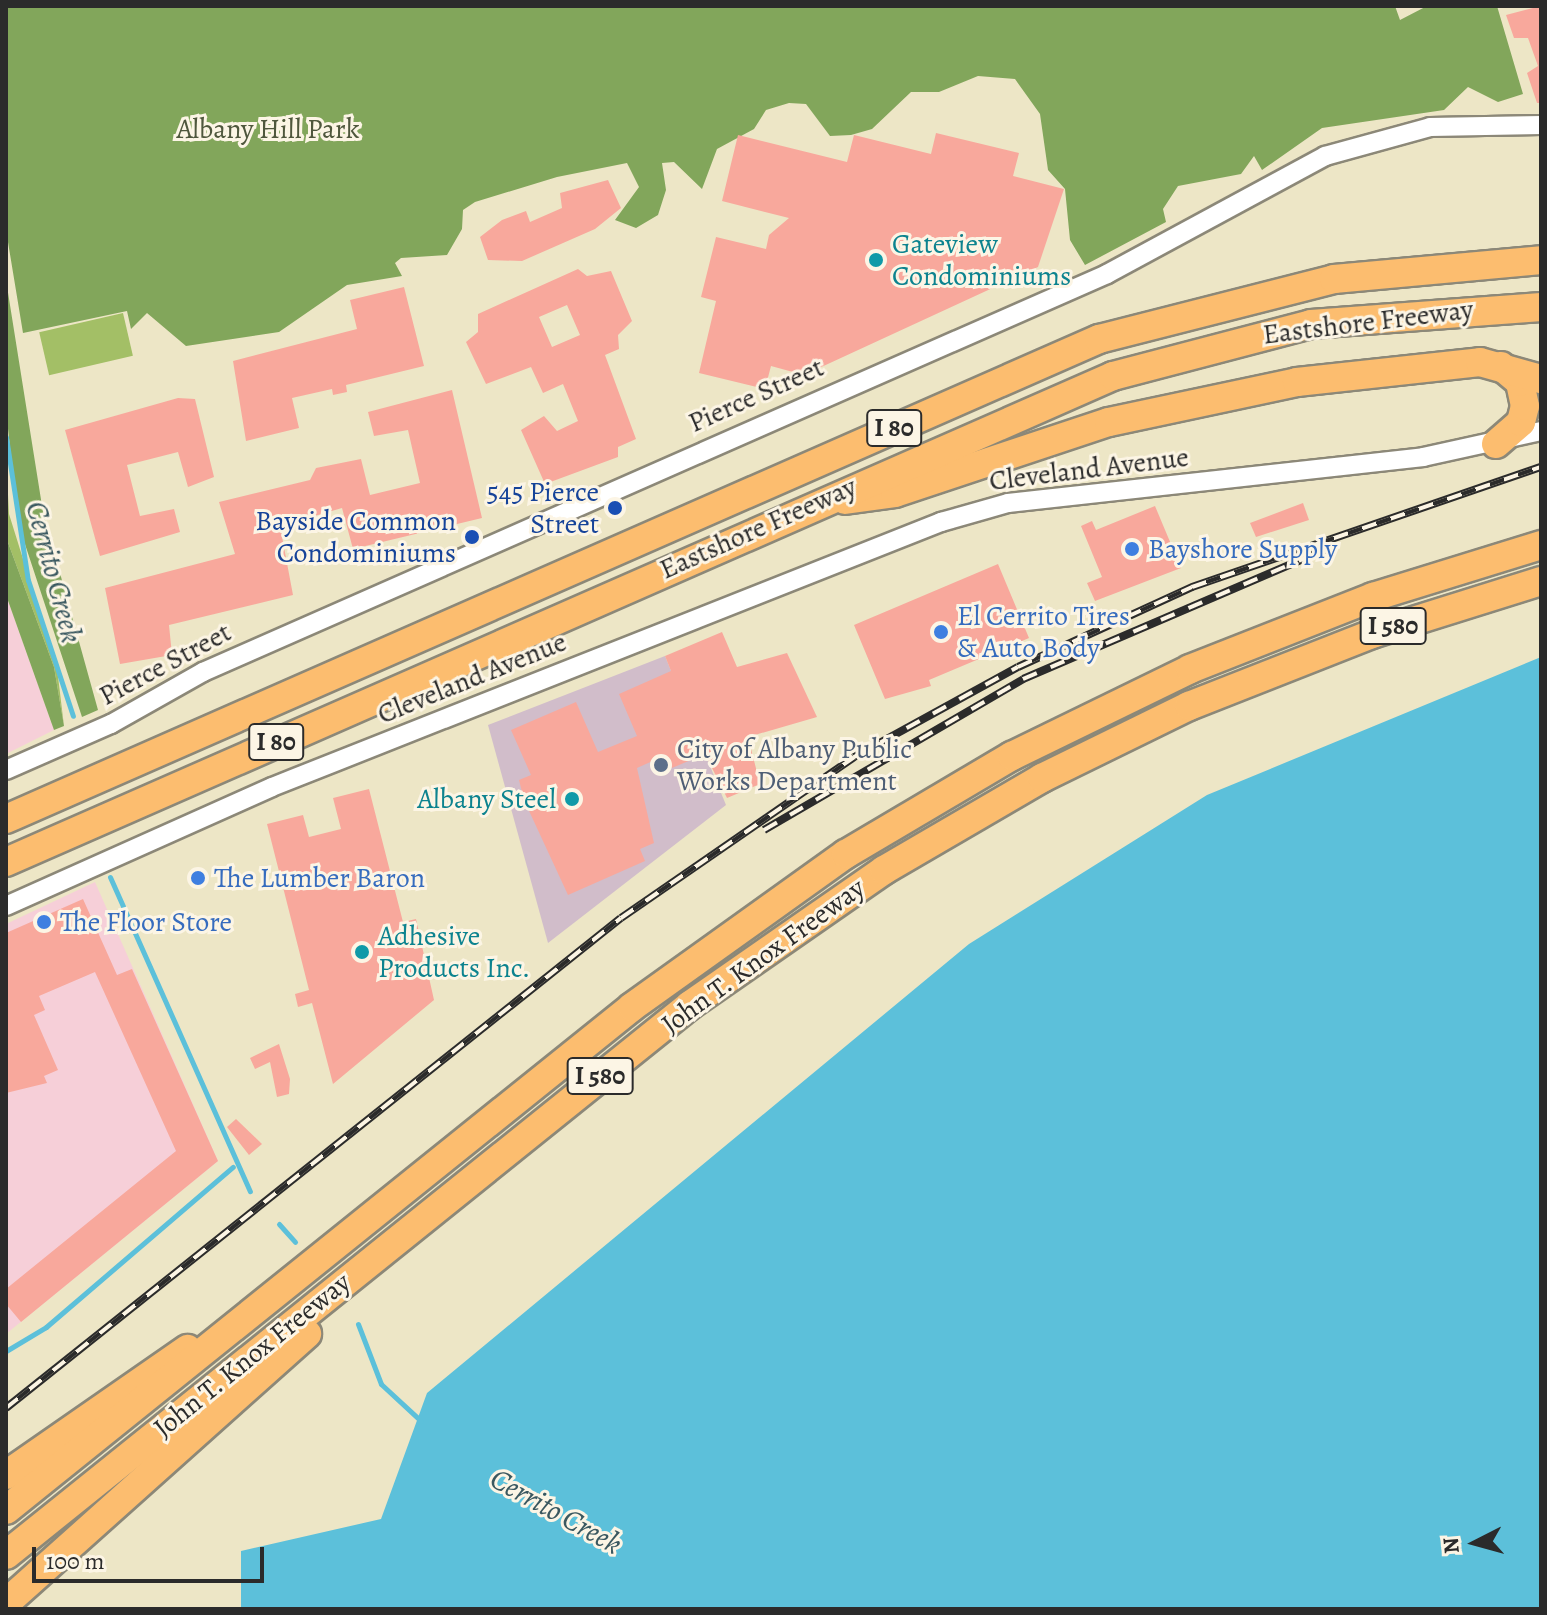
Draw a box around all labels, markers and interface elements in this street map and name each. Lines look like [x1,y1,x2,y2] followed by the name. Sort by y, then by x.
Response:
[176,112,360,146] park label: Albany Hill Park
[892,227,1071,293] place label: Gateview Condominiums
[867,251,885,269] marker: Gateview Condominiums
[1261,292,1475,352] street label: Eastshore Freeway
[683,350,829,440] street label: Pierce Street
[866,406,922,450] road number: I 80
[987,440,1191,498] street label: Cleveland Avenue
[654,470,862,586] street label: Eastshore Freeway
[487,475,599,541] place label: 545 Pierce Street
[18,497,90,647] water label: Cerrito Creek
[606,499,624,517] marker: 545 Pierce Street
[255,504,456,570] place label: Bayside Common Condominiums
[463,528,481,546] marker: Bayside Common Condominiums
[1148,532,1337,566] place label: Bayshore Supply
[1123,540,1141,558] marker: Bayshore Supply
[957,599,1130,665] place label: El Cerrito Tires & Auto Body
[1359,604,1427,648] road number: I 580
[93,615,237,713] street label: Pierce Street
[932,623,950,641] marker: El Cerrito Tires & Auto Body
[373,625,571,731] street label: Cleveland Avenue
[248,720,304,764] road number: I 80
[677,732,912,798] place label: City of Albany Public Works Department
[652,756,670,774] marker: City of Albany Public Works Department
[417,782,556,816] place label: Albany Steel
[563,790,581,808] marker: Albany Steel
[214,861,425,895] place label: The Lumber Baron
[189,869,207,887] marker: The Lumber Baron
[655,871,871,1041] street label: John T. Knox Freeway
[60,905,232,939] place label: The Floor Store
[35,913,53,931] marker: The Floor Store
[378,919,530,985] place label: Adhesive Products Inc.
[353,943,371,961] marker: Adhesive Products Inc.
[566,1054,634,1098] road number: I 580
[147,1265,357,1445] street label: John T. Knox Freeway
[484,1460,628,1562] water label: Cerrito Creek
[1435,1503,1515,1583] north arrow
[36,1531,268,1581] scale bar
[1435,1536,1467,1555] text: N
[46,1545,105,1577] text: 100 m

